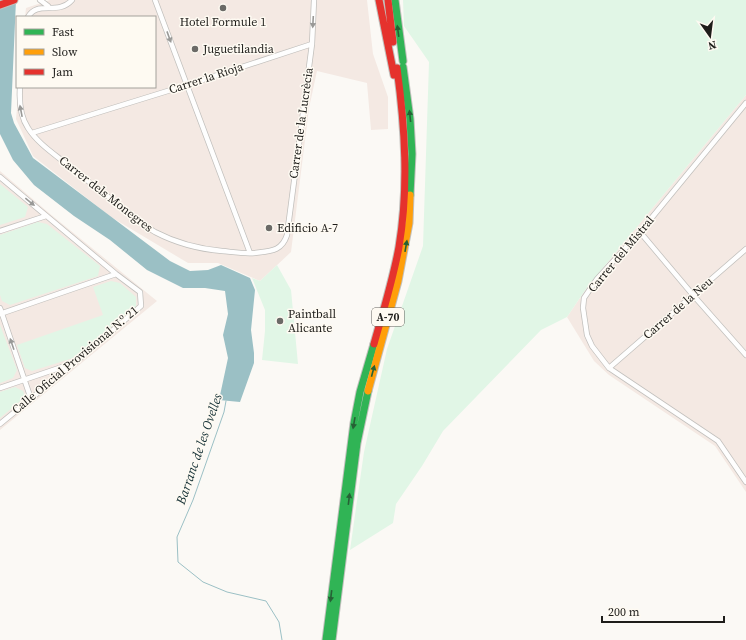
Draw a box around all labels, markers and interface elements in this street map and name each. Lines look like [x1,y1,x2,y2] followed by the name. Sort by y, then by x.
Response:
[218,3,228,13] marker: Hotel Formule 1
[180,14,266,30] place label: Hotel Formule 1
[16,16,156,88] legend
[310,16,317,28] one-way arrow
[690,16,730,56] north arrow
[52,24,74,40] text: Fast
[395,25,401,37] one-way arrow
[166,31,172,43] one-way arrow
[707,37,718,53] text: N
[202,41,275,57] place label: Juguetilandia
[52,44,78,60] text: Slow
[190,44,200,54] marker: Juguetilandia
[167,58,246,98] street label: Carrer la Rioja
[51,64,73,80] text: Jam
[285,66,317,180] street label: Carrer de la Lucrècia
[18,105,24,118] one-way arrow
[407,110,413,122] one-way arrow
[56,152,156,236] street label: Carrer dels Monegres
[24,198,35,207] one-way arrow
[584,212,658,296] street label: Carrer del Mistral
[277,220,338,236] place label: Edificio A-7
[264,223,274,233] marker: Edificio A-7
[403,240,409,252] one-way arrow
[640,273,716,343] street label: Carrer de la Neu
[8,302,142,418] street label: Calle Oficial Provisional N.º 21
[288,306,336,336] place label: Paintball Alicante
[372,308,404,326] road number: A-70
[275,316,285,326] marker: Paintball Alicante
[9,337,15,349] one-way arrow
[370,365,376,378] one-way arrow
[172,391,226,508] water label: Barranc de les Ovelles
[351,417,357,429] one-way arrow
[346,493,353,505] one-way arrow
[328,590,334,602] one-way arrow
[602,598,724,624] scale bar
[608,604,640,620] text: 200 m

